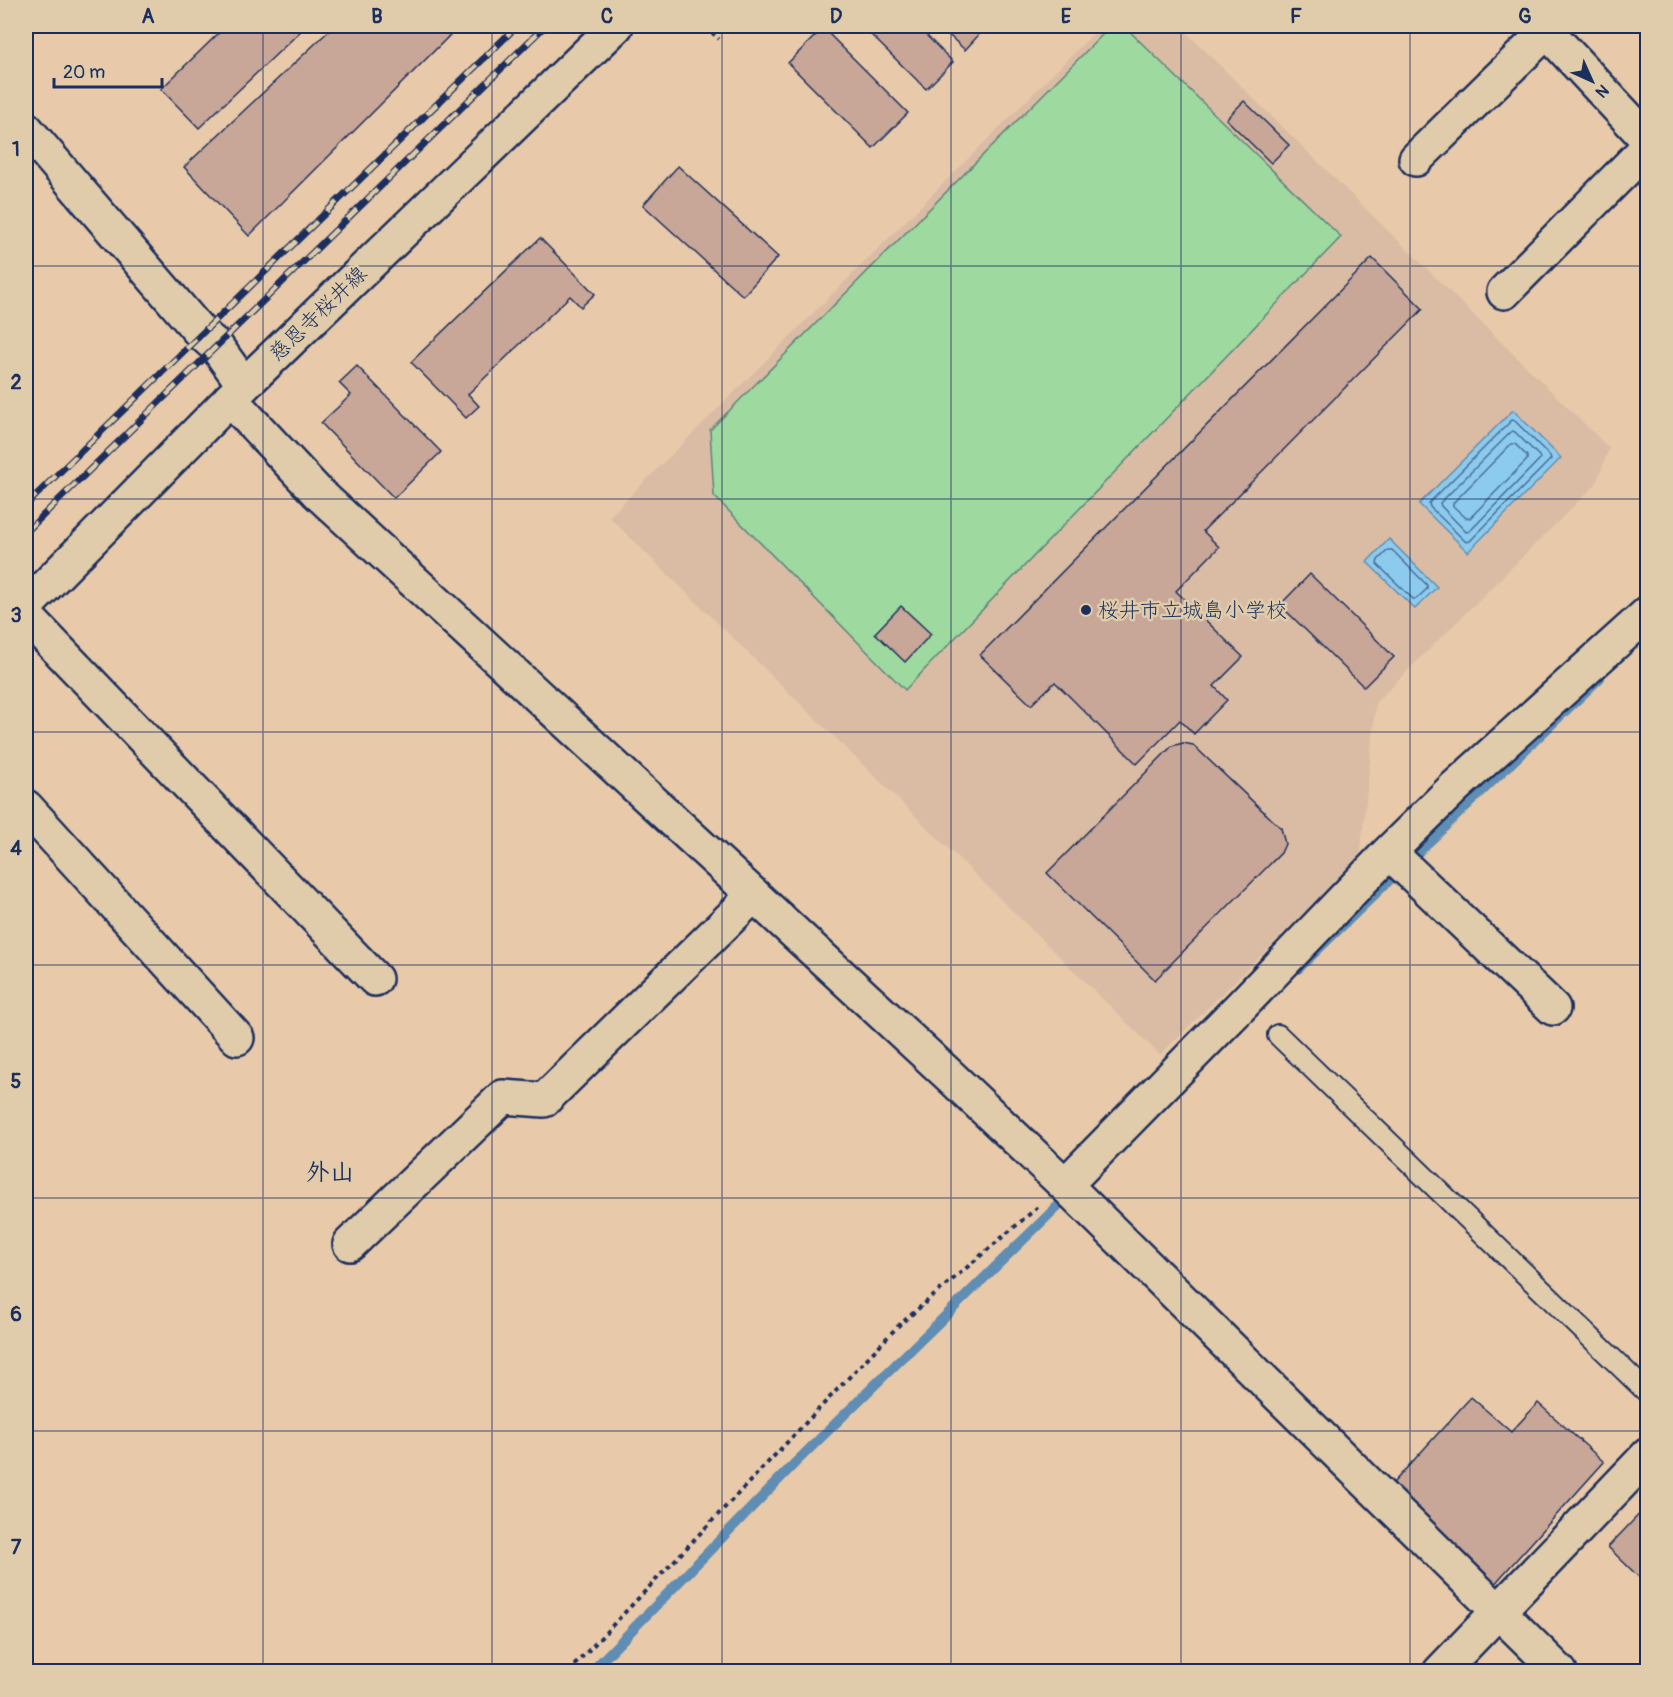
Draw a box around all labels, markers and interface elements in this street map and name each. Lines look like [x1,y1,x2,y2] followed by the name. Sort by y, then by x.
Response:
[142,4,155,29] text: A
[371,4,383,29] text: B
[601,4,613,29] text: C
[830,4,843,29] text: D
[1061,4,1072,29] text: E
[1290,4,1302,29] text: F
[1518,4,1532,29] text: G
[54,51,162,89] scale bar
[1562,51,1622,111] north arrow
[63,61,105,84] text: 20 m
[1591,80,1613,102] text: N
[12,137,20,162] text: 1
[263,261,373,367] street label: 慈恩寺桜井線
[10,370,22,395] text: 2
[1098,597,1287,624] place label: 桜井市立城島小学校
[10,603,22,628] text: 3
[1079,603,1093,617] marker: 桜井市立城島小学校
[10,836,22,861] text: 4
[11,1069,22,1094] text: 5
[306,1158,354,1187] district label: 外山
[10,1302,22,1327] text: 6
[11,1535,22,1560] text: 7

